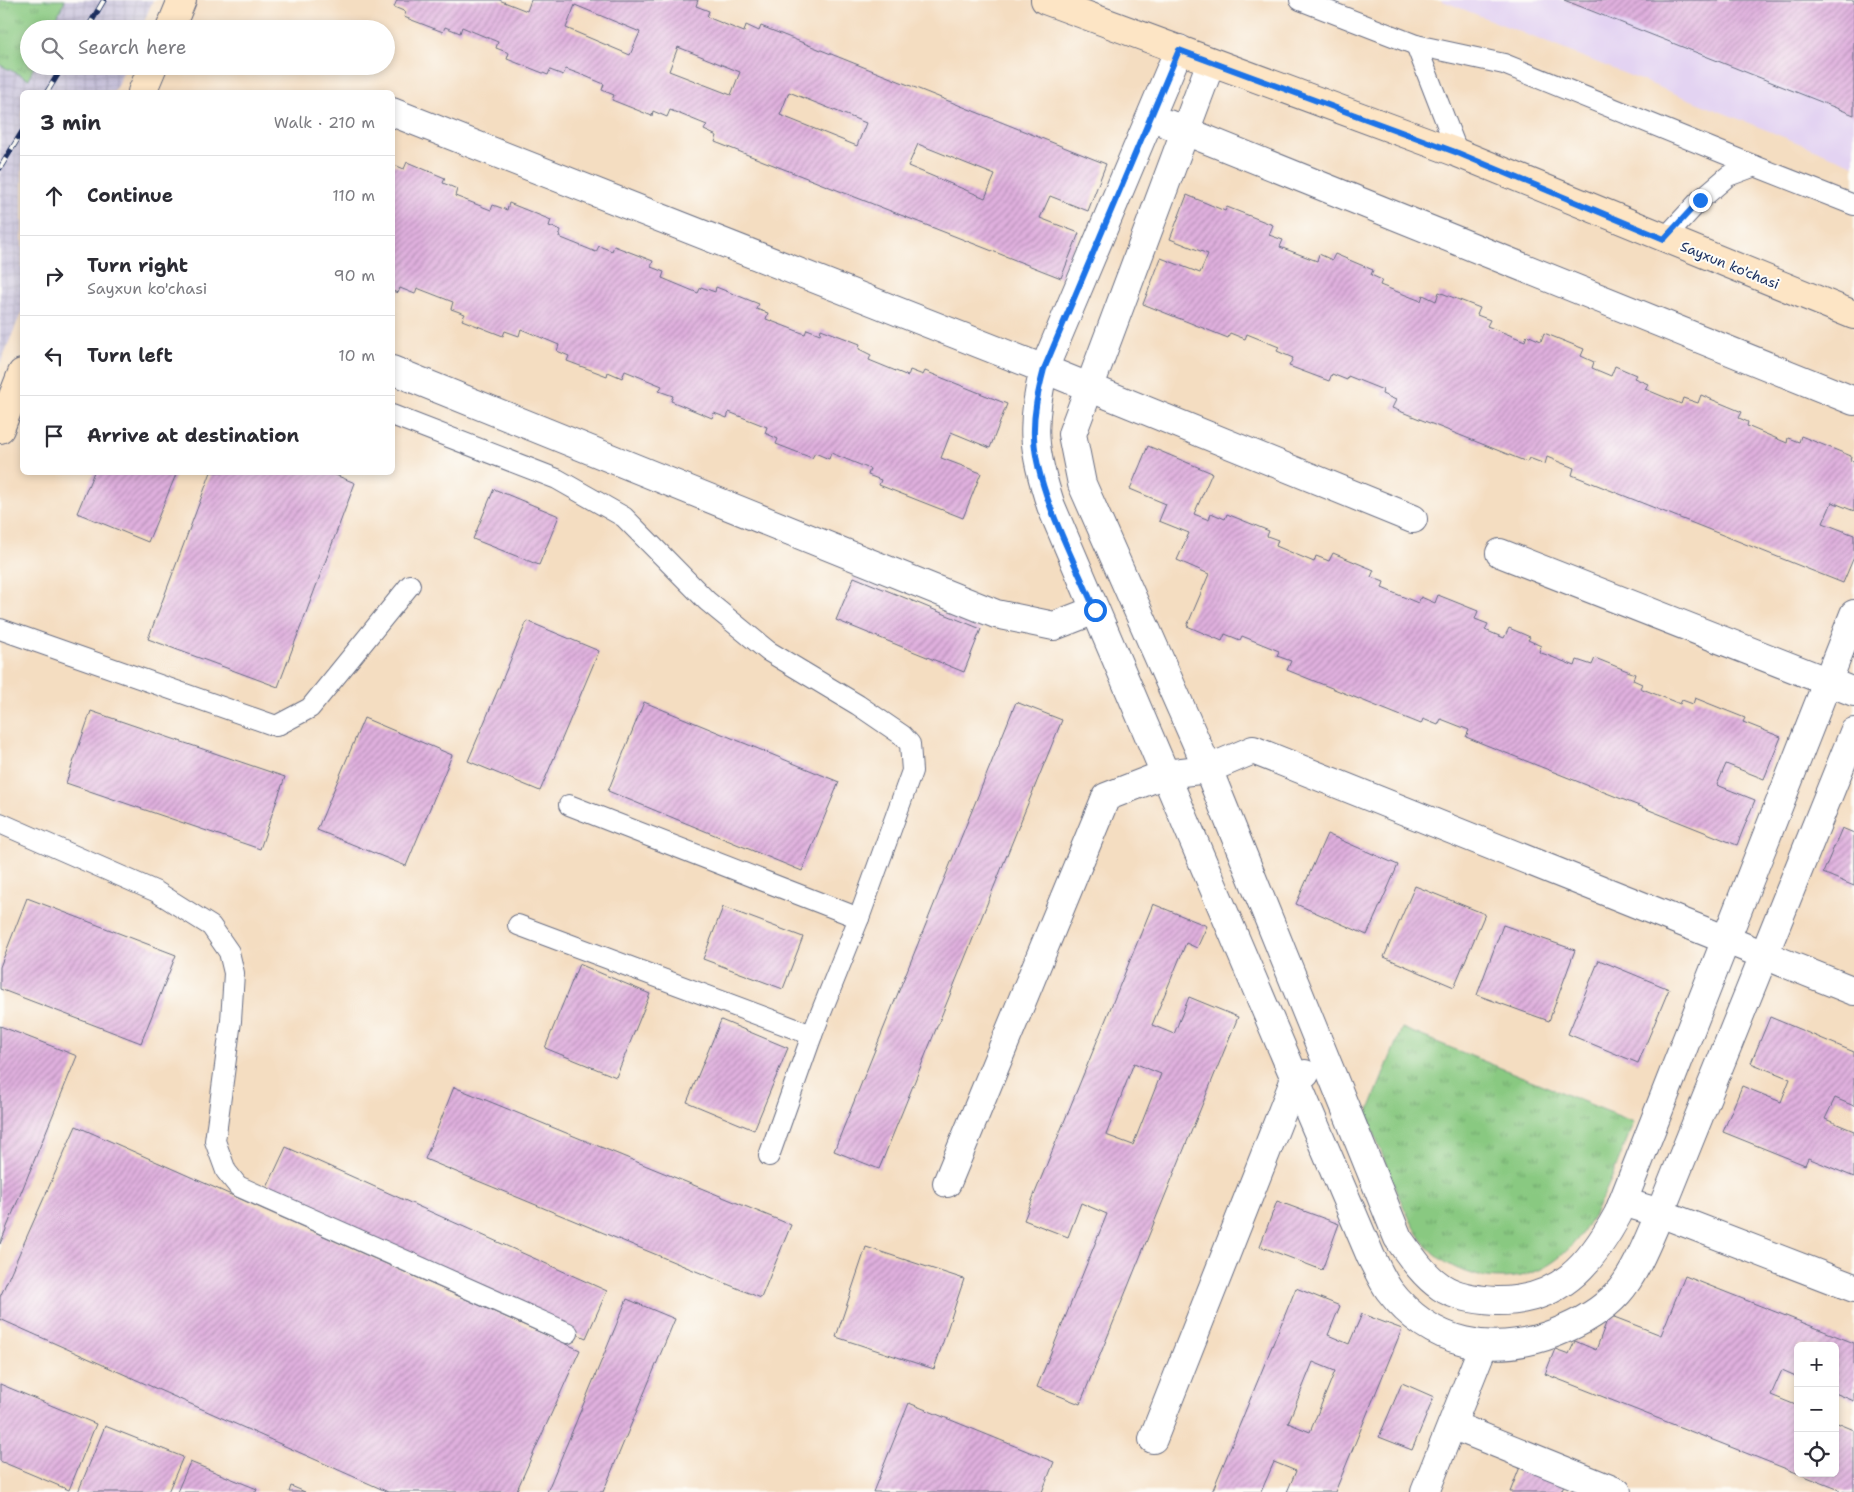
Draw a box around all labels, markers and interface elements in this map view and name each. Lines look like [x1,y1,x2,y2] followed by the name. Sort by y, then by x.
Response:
[20,20,395,75] search box
[38,34,66,62] icon: search
[78,35,187,60] text: Search here
[40,109,101,137] text: 3 min
[274,112,375,133] text: Walk · 210 m
[40,182,68,210] icon: ahead
[87,183,173,208] text: Continue
[332,185,375,206] text: 110 m
[1689,189,1712,212] route end
[1678,237,1782,293] street label: Sayxun ko'chasi
[87,253,188,278] text: Turn right
[40,262,68,290] icon: right
[334,265,375,286] text: 90 m
[87,278,207,299] text: Sayxun ko'chasi
[40,342,68,370] icon: left
[87,343,173,368] text: Turn left
[338,345,375,366] text: 10 m
[40,422,68,450] icon: arrive
[87,423,299,448] text: Arrive at destination
[1084,599,1107,622] route start
[1794,1342,1839,1477] map controls
[1794,1342,1839,1387] button: +
[1794,1387,1839,1432] button: −
[1794,1432,1839,1477] button: locate

